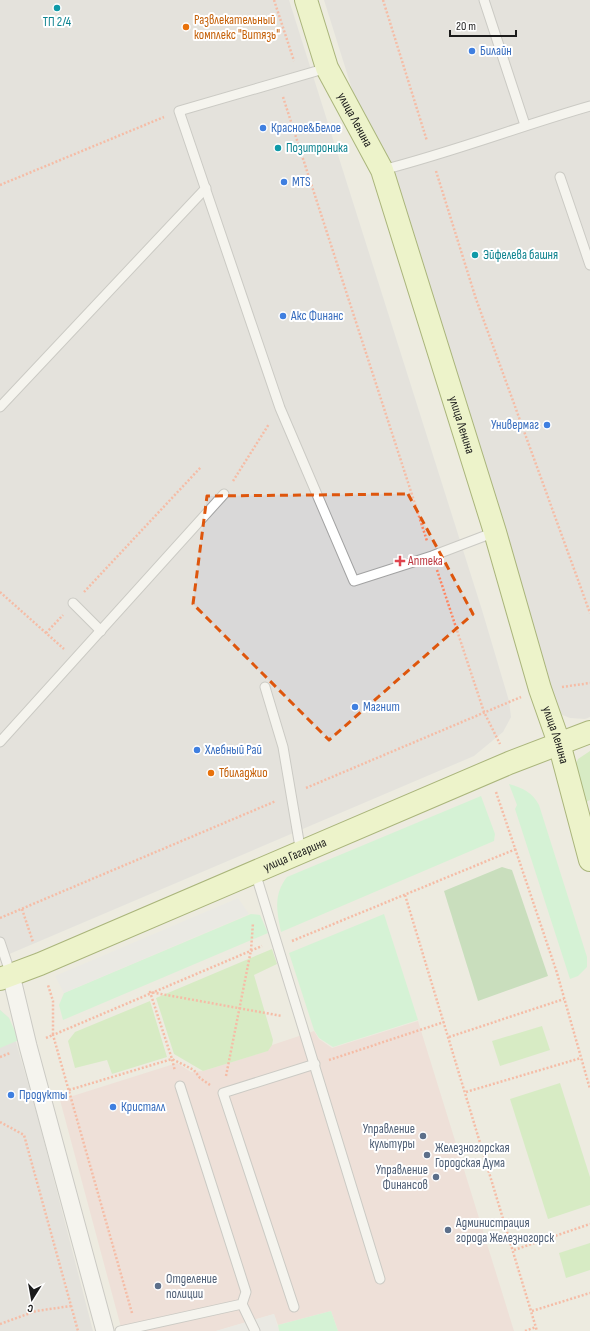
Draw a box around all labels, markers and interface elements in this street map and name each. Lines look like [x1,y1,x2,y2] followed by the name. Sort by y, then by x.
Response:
[52,3,62,13] marker: ТП 2/4
[194,12,280,43] place label: Развлекательный комплекс "Витязь"
[450,12,516,38] scale bar
[43,14,72,30] place label: ТП 2/4
[456,19,476,34] text: 20 m
[181,22,191,32] marker: Развлекательный комплекс "Витязь"
[480,43,512,59] place label: Билайн
[467,46,477,56] marker: Билайн
[334,90,376,150] street label: улица Ленина
[271,120,341,136] place label: Красное&Белое
[258,123,268,133] marker: Красное&Белое
[286,140,348,156] place label: Позитроника
[273,143,283,153] marker: Позитроника
[292,174,311,190] place label: MTS
[279,177,289,187] marker: MTS
[483,247,558,263] place label: Эйфелева башня
[470,250,480,260] marker: Эйфелева башня
[290,308,344,324] place label: Акс Финанс
[278,311,288,321] marker: Акс Финанс
[445,394,478,456] street label: улица Ленина
[491,417,539,433] place label: Универмаг
[542,420,552,430] marker: Универмаг
[407,553,443,569] place label: Аптека
[395,556,405,566] marker: Аптека
[363,699,400,715] place label: Магнит
[350,702,360,712] marker: Магнит
[539,704,572,765] street label: улица Ленина
[204,742,262,758] place label: Хлебный Рай
[192,745,202,755] marker: Хлебный Рай
[219,765,268,781] place label: Тбиладжио
[206,768,216,778] marker: Тбиладжио
[261,834,329,875] street label: улица Гагарина
[19,1087,67,1103] place label: Продукты
[6,1090,16,1100] marker: Продукты
[121,1099,166,1115] place label: Кристалл
[108,1102,118,1112] marker: Кристалл
[363,1121,415,1152] place label: Управление культуры
[418,1131,428,1141] marker: Управление культуры
[435,1140,510,1171] place label: Железногорская Городская Дума
[422,1150,432,1160] marker: Железногорская Городская Дума
[376,1162,428,1193] place label: Управление Финансов
[431,1172,441,1182] marker: Управление Финансов
[455,1215,554,1246] place label: Администрация города Железногорск
[443,1225,453,1235] marker: Администрация города Железногорск
[166,1271,217,1302] place label: Отделение полиции
[12,1279,52,1319] north arrow
[153,1281,163,1291] marker: Отделение полиции
[26,1301,34,1315] text: С

